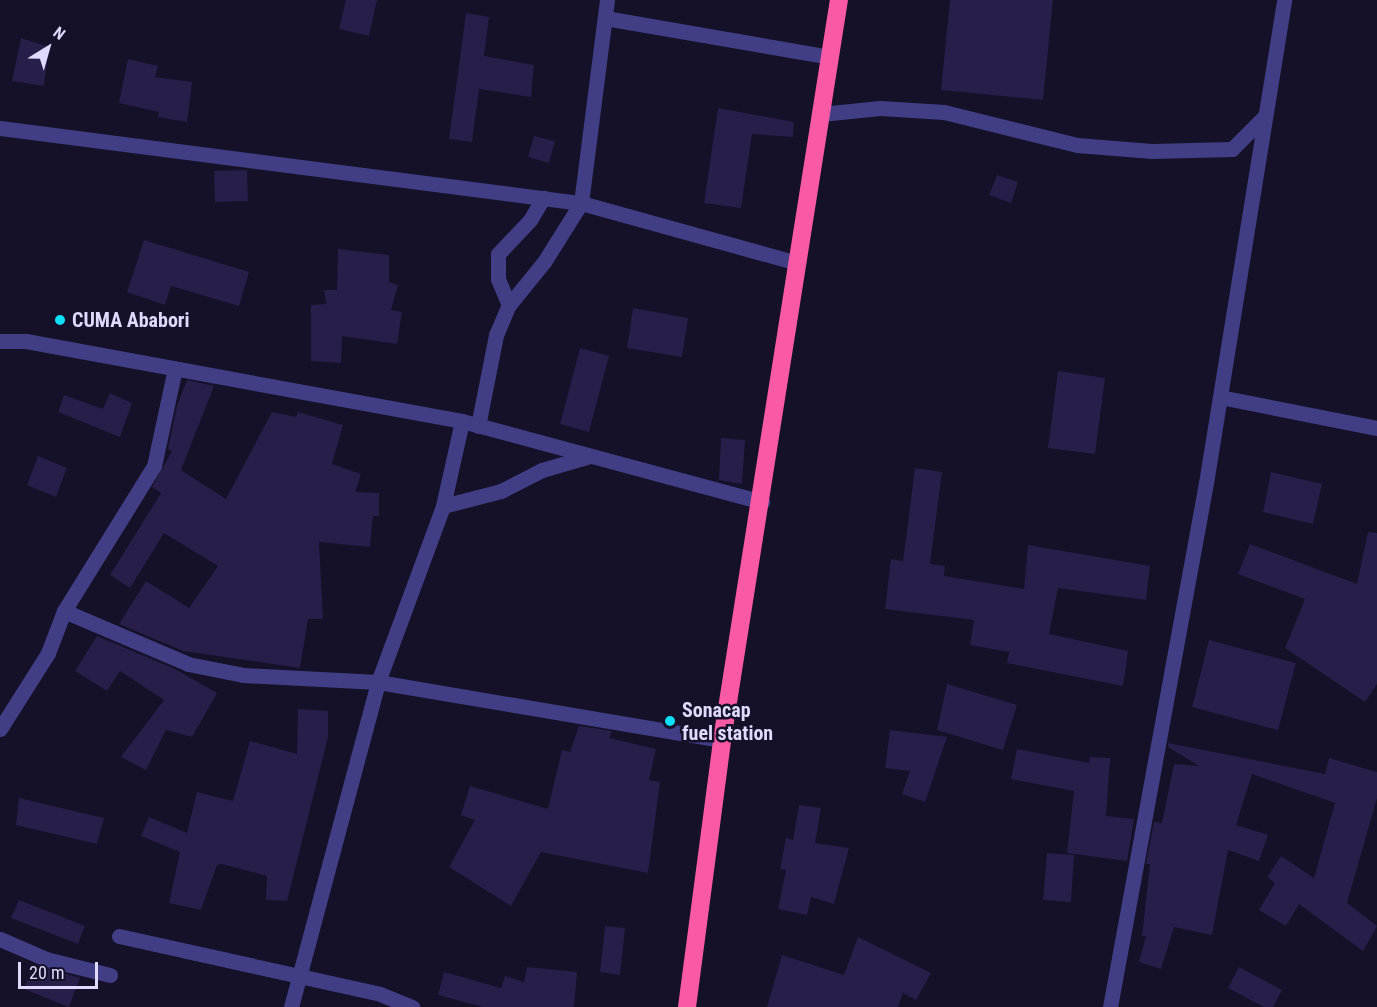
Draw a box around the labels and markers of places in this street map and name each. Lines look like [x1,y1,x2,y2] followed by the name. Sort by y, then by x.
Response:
[72,308,189,332] place label: CUMA Ababori
[53,313,67,327] marker: CUMA Ababori
[682,698,773,745] place label: Sonacap fuel station
[663,714,677,728] marker: Sonacap fuel station

